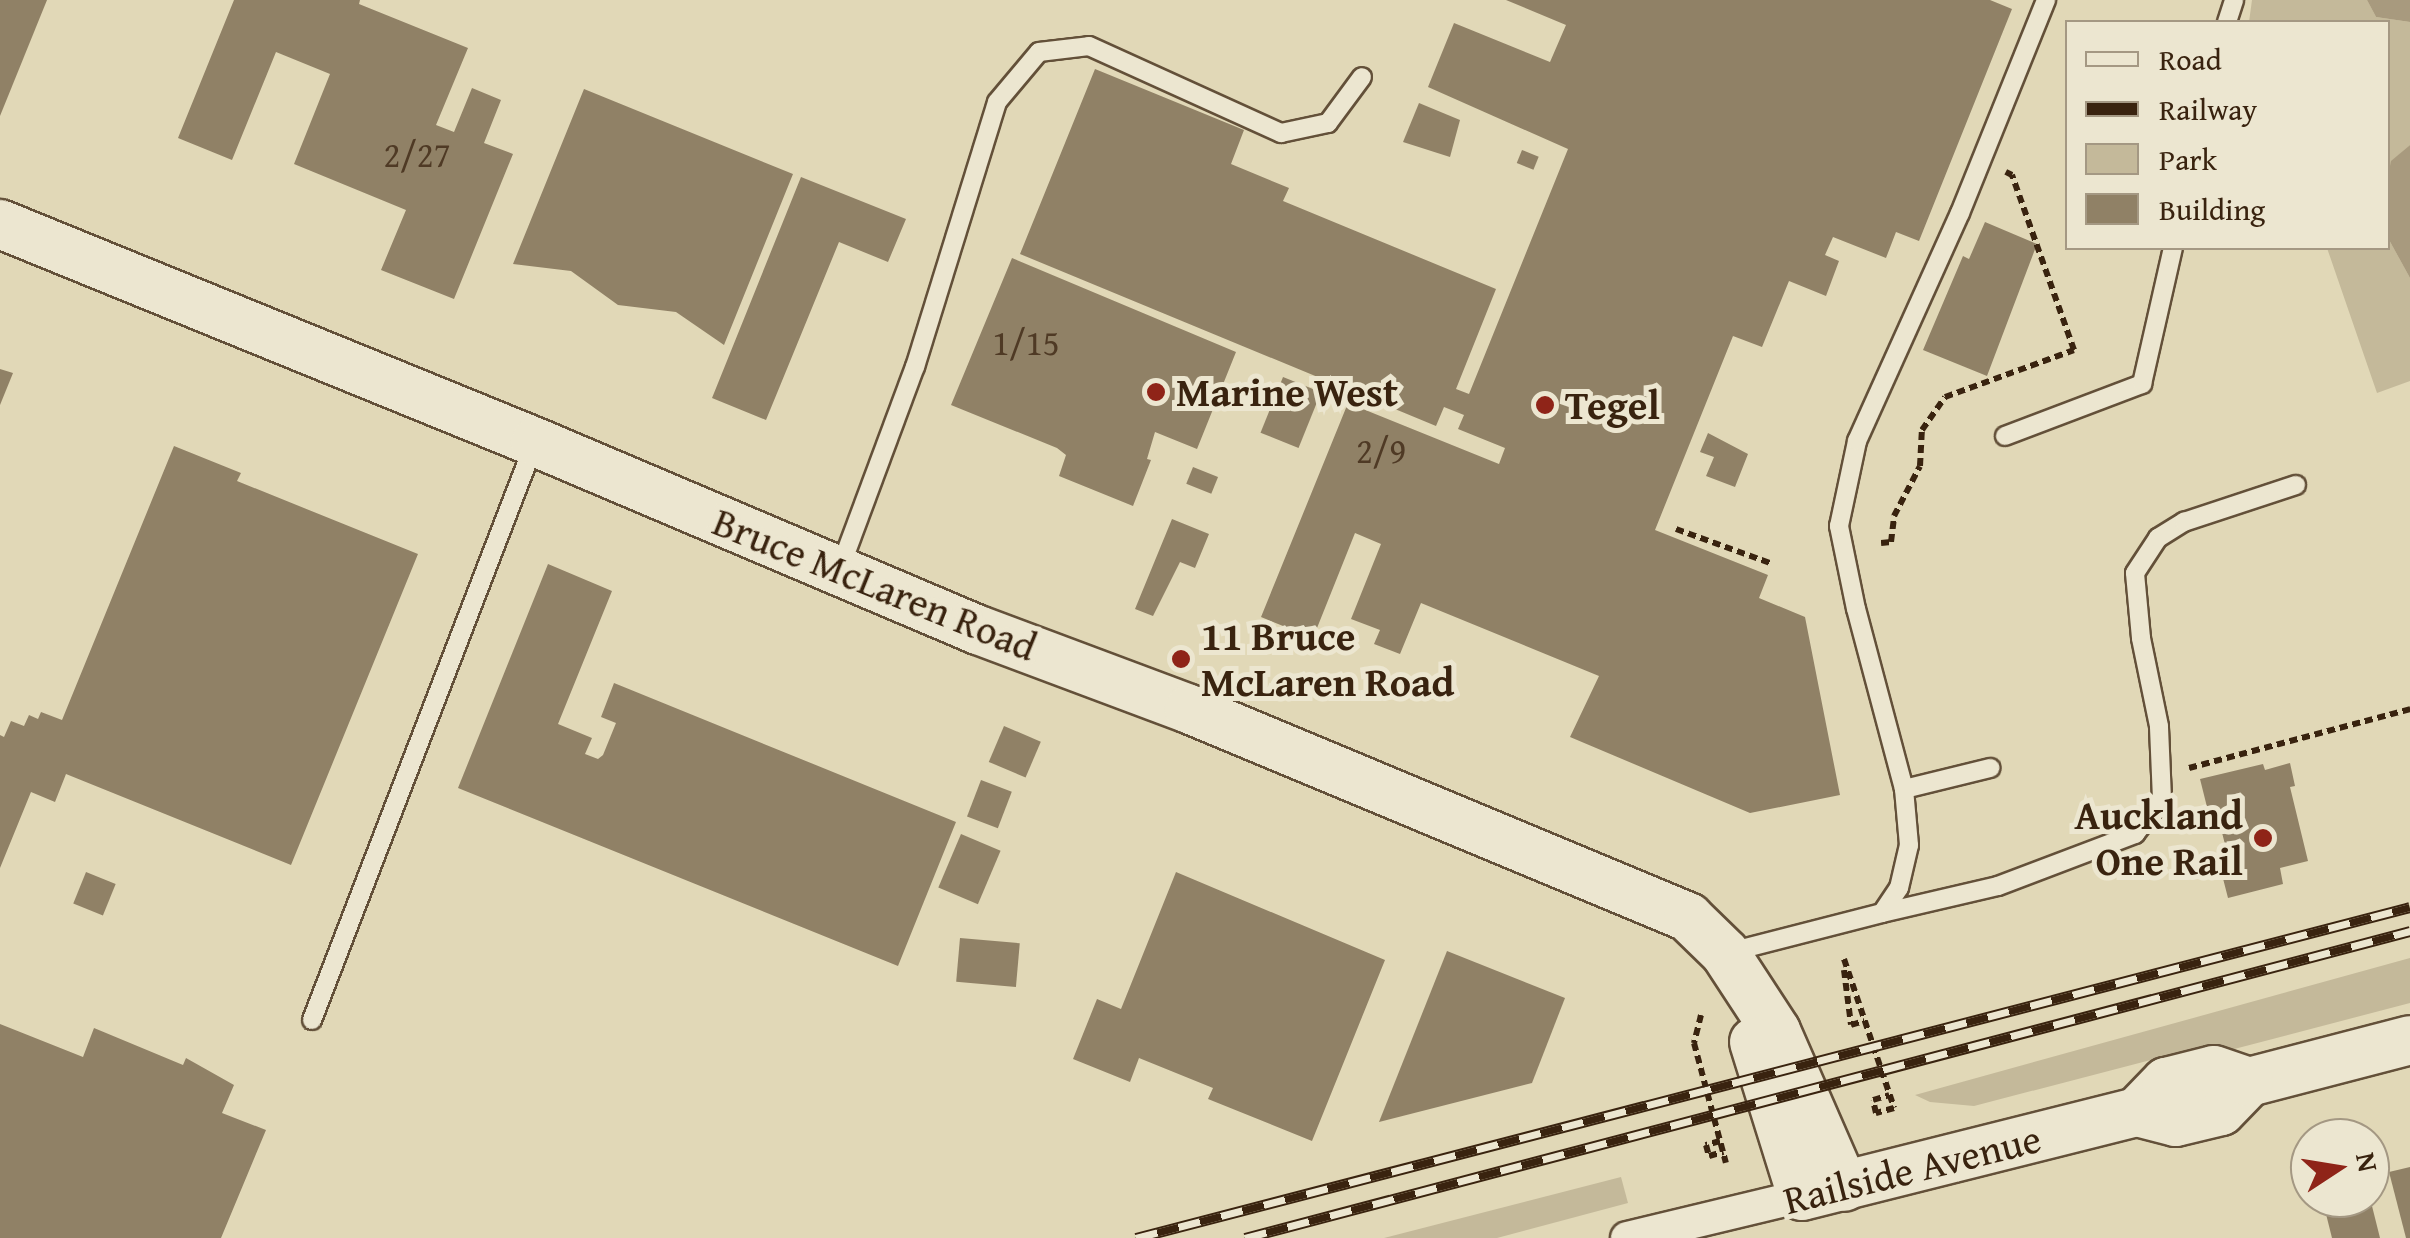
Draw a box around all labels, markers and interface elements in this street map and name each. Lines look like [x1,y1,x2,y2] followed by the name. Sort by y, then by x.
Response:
[2065,20,2390,250] legend
[2159,37,2222,81] text: Road
[2159,87,2257,131] text: Railway
[383,134,451,176] house number: 2/27
[2159,137,2217,181] text: Park
[2159,187,2265,231] text: Building
[992,322,1060,364] house number: 1/15
[1176,368,1398,416] place label: Marine West
[1145,381,1167,403] marker: Marine West
[1565,381,1660,429] place label: Tegel
[1534,394,1556,416] marker: Tegel
[1356,430,1406,472] house number: 2/9
[706,497,1044,671] street label: Bruce McLaren Road
[1201,612,1455,706] place label: 11 Bruce McLaren Road
[1170,648,1192,670] marker: 11 Bruce McLaren Road
[2074,791,2243,885] place label: Auckland One Rail
[2252,827,2274,849] marker: Auckland One Rail
[1778,1114,2046,1224] street label: Railside Avenue
[2290,1118,2390,1218] north arrow
[2346,1149,2390,1175] text: N

